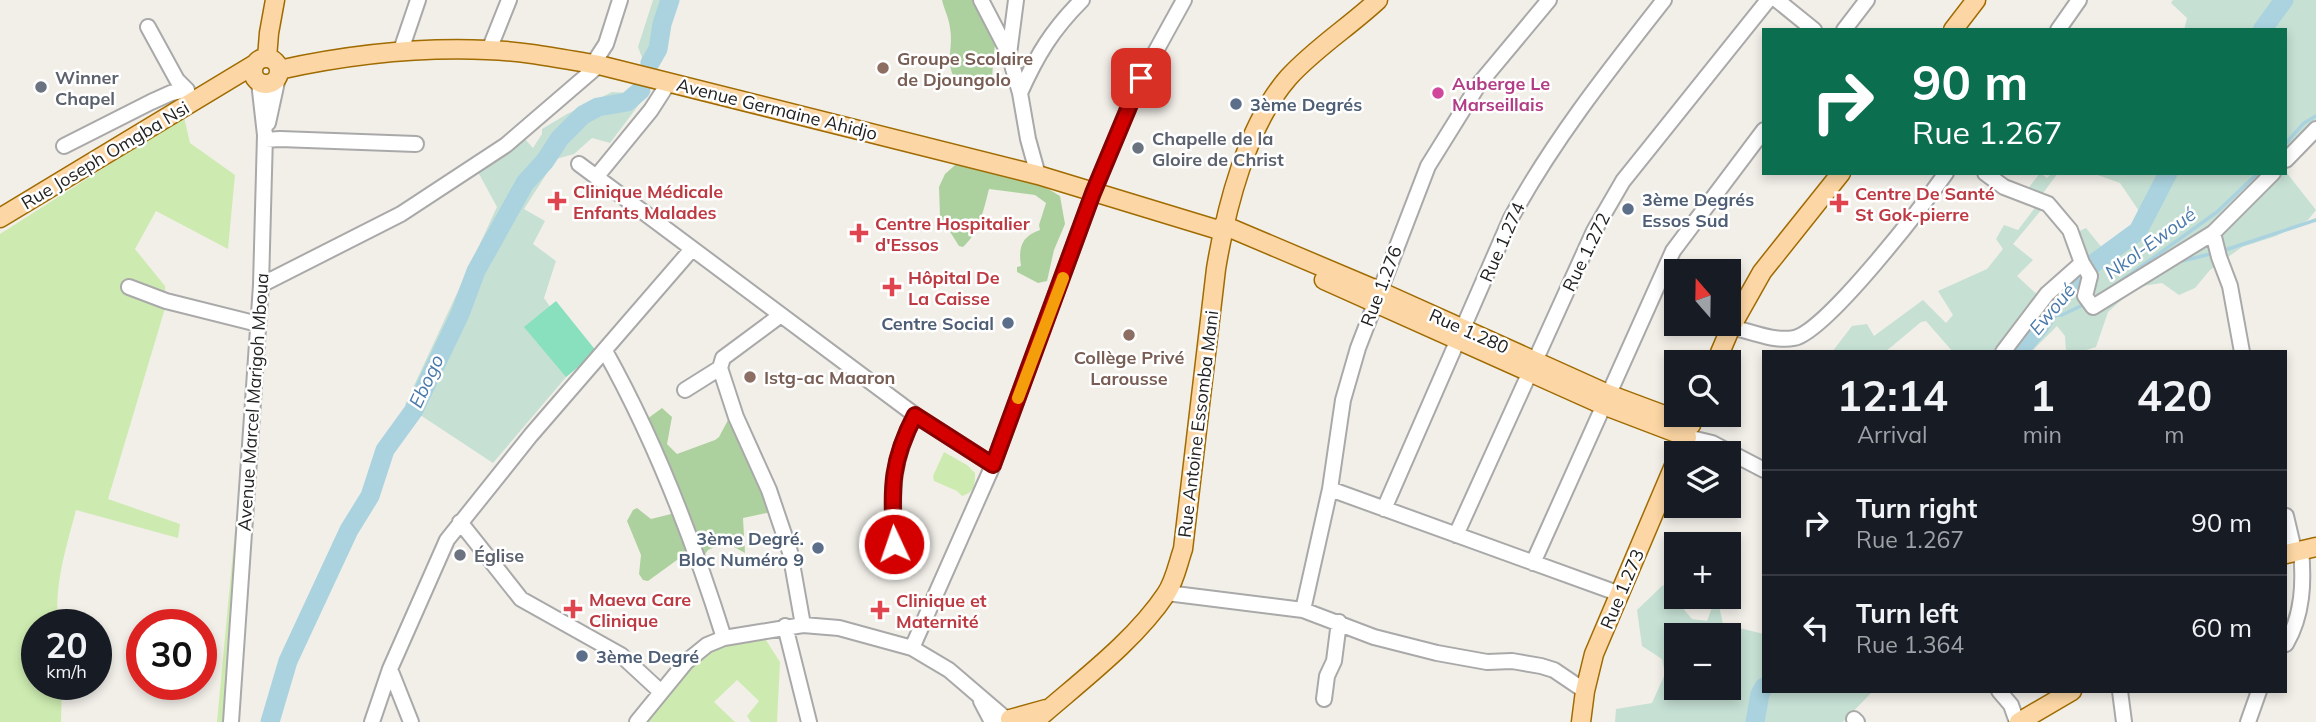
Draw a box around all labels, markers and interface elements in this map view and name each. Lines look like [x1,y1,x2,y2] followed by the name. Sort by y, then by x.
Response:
[897,47,1033,91] place label: Groupe Scolaire de Djoungolo
[1111,48,1171,108] pin
[1912,51,2028,112] text: 90 m
[1797,56,1888,147] icon: right
[1122,59,1160,97] icon: arrive
[875,60,891,76] marker: Groupe Scolaire de Djoungolo
[55,66,119,110] place label: Winner Chapel
[1452,72,1550,116] place label: Auberge Le Marseillais
[674,73,880,145] street label: Avenue Germaine Ahidjo
[33,79,49,95] marker: Winner Chapel
[1430,85,1446,101] marker: Auberge Le Marseillais
[1250,93,1362,116] place label: 3ème Degrés
[17,96,193,214] street label: Rue Joseph Omgba Nsi
[1228,96,1244,112] marker: 3ème Degrés
[1912,112,2062,152] text: Rue 1.267
[1152,127,1284,171] place label: Chapelle de la Gloire de Christ
[1130,140,1146,156] marker: Chapelle de la Gloire de Christ
[573,180,723,224] place label: Clinique Médicale Enfants Malades
[1855,182,1995,226] place label: Centre De Santé St Gok-pierre
[1642,188,1754,232] place label: 3ème Degrés Essos Sud
[547,191,567,211] marker: Clinique Médicale Enfants Malades
[1829,193,1849,213] marker: Centre De Santé St Gok-pierre
[1474,198,1530,285] street label: Rue 1.274
[1620,201,1636,217] marker: 3ème Degrés Essos Sud
[2100,202,2200,284] water label: Nkol-Ewoué
[1557,209,1615,295] street label: Rue 1.272
[875,212,1031,256] place label: Centre Hospitalier d'Essos
[849,223,869,243] marker: Centre Hospitalier d'Essos
[1355,242,1407,330] street label: Rue 1.276
[1664,259,1741,336] north arrow
[1664,259,1741,700] map controls
[908,266,1000,310] place label: Hôpital De La Caisse
[233,272,273,532] street label: Avenue Marcel Marigoh Mboua
[882,277,902,297] marker: Hôpital De La Caisse
[2024,278,2080,340] water label: Ewoué
[1426,303,1512,359] street label: Rue 1.280
[1173,309,1223,539] street label: Rue Antoine Essomba Mani
[881,312,994,335] place label: Centre Social
[1000,315,1016,331] marker: Centre Social
[1121,327,1137,343] marker: Collège Privé Larousse
[1074,346,1184,390] place label: Collège Privé Larousse
[1664,350,1741,427] button: search
[403,351,449,411] water label: Ebogo
[764,366,895,389] place label: Istg-ac Maaron
[742,369,758,385] marker: Istg-ac Maaron
[1837,369,1948,422] text: 12:14
[2030,369,2055,422] text: 1
[2137,369,2212,422] text: 420
[1857,420,1928,449] text: Arrival
[2023,420,2062,449] text: min
[2164,420,2185,449] text: m
[1664,441,1741,518] button: layers
[1856,492,1977,525] text: Turn right
[1797,504,1835,542] icon: right
[2191,506,2252,539] text: 90 m
[857,507,931,581] position arrow
[1856,525,1964,554] text: Rue 1.267
[679,527,804,571] place label: 3ème Degré. Bloc Numéro 9
[1664,532,1741,609] button: +
[810,540,826,556] marker: 3ème Degré. Bloc Numéro 9
[474,544,524,567] place label: Église
[1595,546,1649,632] street label: Rue 1.273
[452,547,468,563] marker: Église
[589,588,691,632] place label: Maeva Care Clinique
[896,589,987,633] place label: Clinique et Maternité
[1856,597,1958,630] text: Turn left
[563,599,583,619] marker: Maeva Care Clinique
[870,600,890,620] marker: Clinique et Maternité
[126,609,217,700] speed limit sign: 30
[1797,609,1835,647] icon: left
[2191,611,2252,644] text: 60 m
[45,623,88,667] text: 20
[1664,623,1741,700] button: −
[1856,630,1964,659] text: Rue 1.364
[596,645,699,668] place label: 3ème Degré
[574,648,590,664] marker: 3ème Degré
[46,660,87,683] text: km/h

